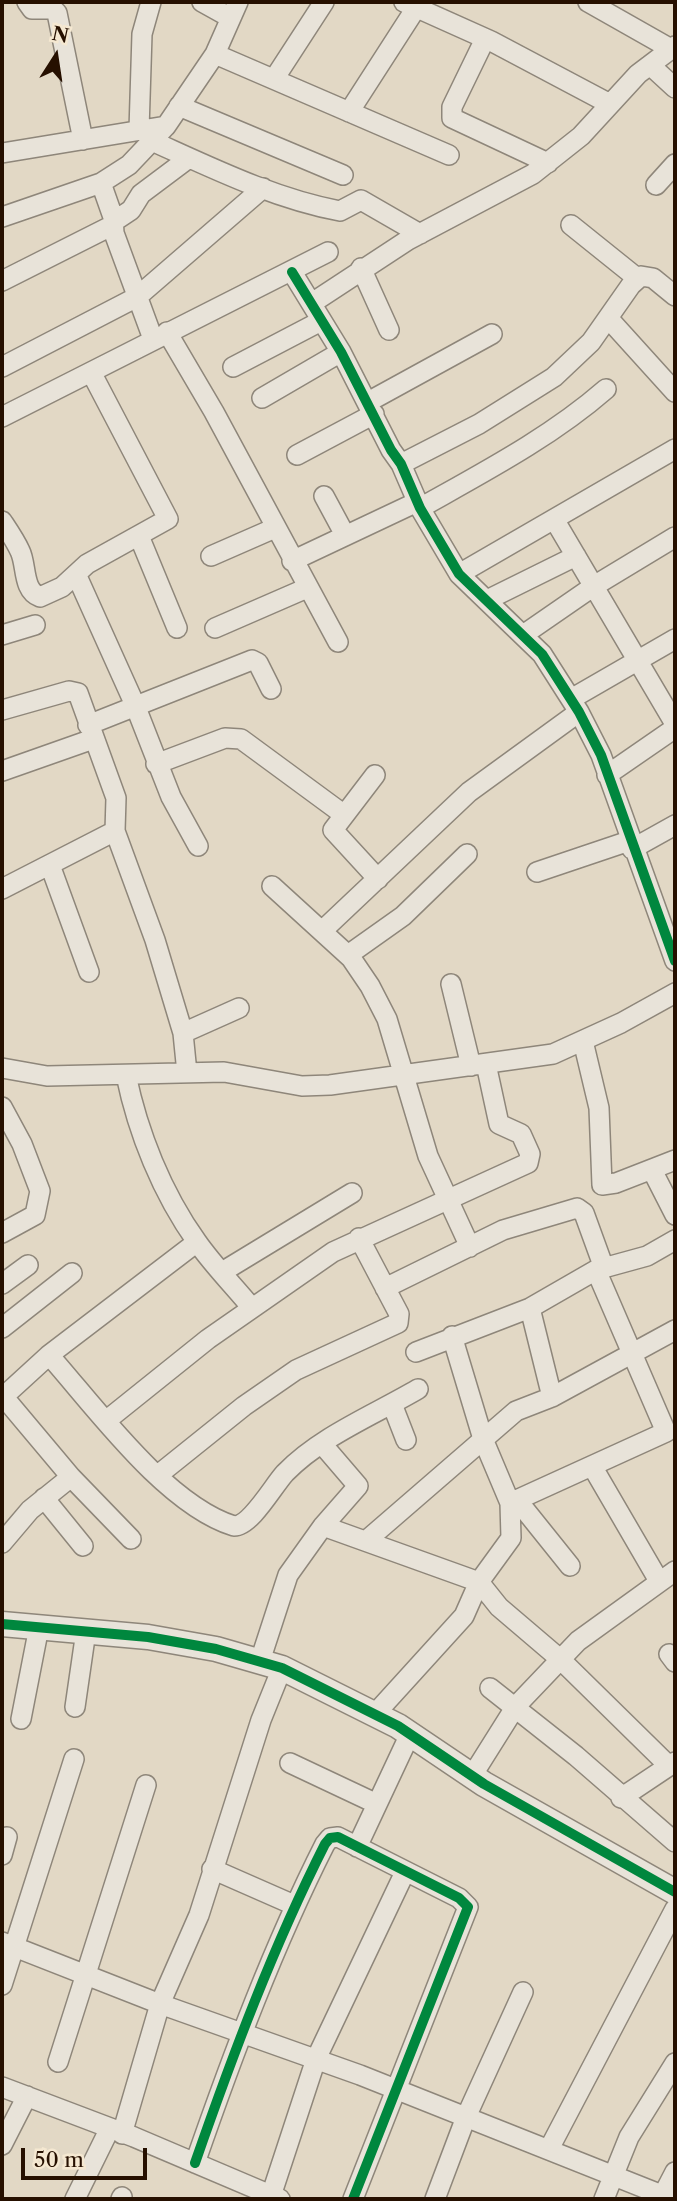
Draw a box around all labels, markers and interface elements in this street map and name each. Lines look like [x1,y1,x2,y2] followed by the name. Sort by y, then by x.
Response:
[21,21,91,91] north arrow
[50,22,71,48] text: N
[24,2134,150,2178] scale bar
[34,2147,84,2172] text: 50 m

